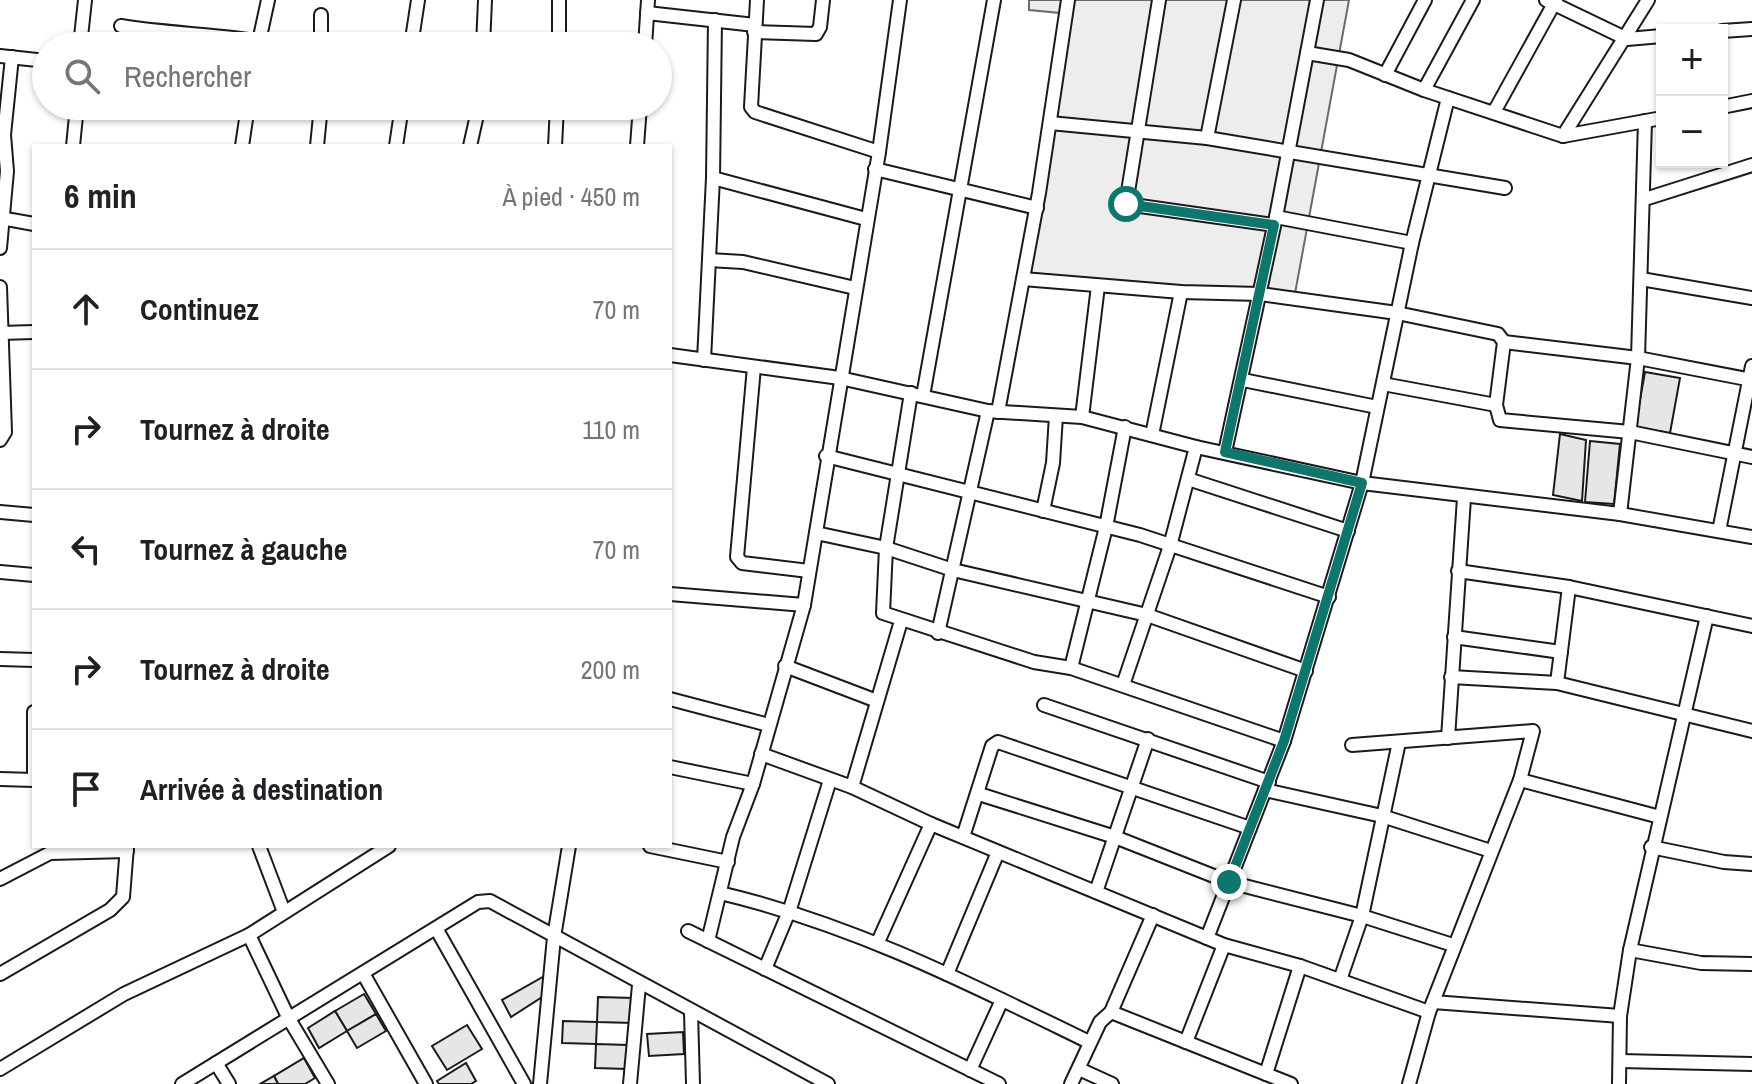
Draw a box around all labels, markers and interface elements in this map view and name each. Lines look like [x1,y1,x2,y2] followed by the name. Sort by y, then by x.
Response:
[1656,24,1728,168] map controls
[1656,24,1728,96] button: +
[32,32,672,120] search box
[60,54,104,98] icon: search
[124,56,251,96] text: Rechercher
[1656,96,1728,168] button: −
[64,173,137,219] text: 6 min
[502,179,640,214] text: À pied · 450 m
[1108,186,1144,222] route start
[64,287,108,331] icon: ahead
[140,289,259,329] text: Continuez
[593,292,640,327] text: 70 m
[64,407,108,451] icon: right
[140,409,330,449] text: Tournez à droite
[582,412,640,447] text: 110 m
[64,527,108,571] icon: left
[140,529,347,569] text: Tournez à gauche
[593,532,640,567] text: 70 m
[64,647,108,691] icon: right
[140,649,330,689] text: Tournez à droite
[581,652,640,687] text: 200 m
[64,767,108,811] icon: arrive
[140,769,383,809] text: Arrivée à destination
[1211,864,1247,900] route end

